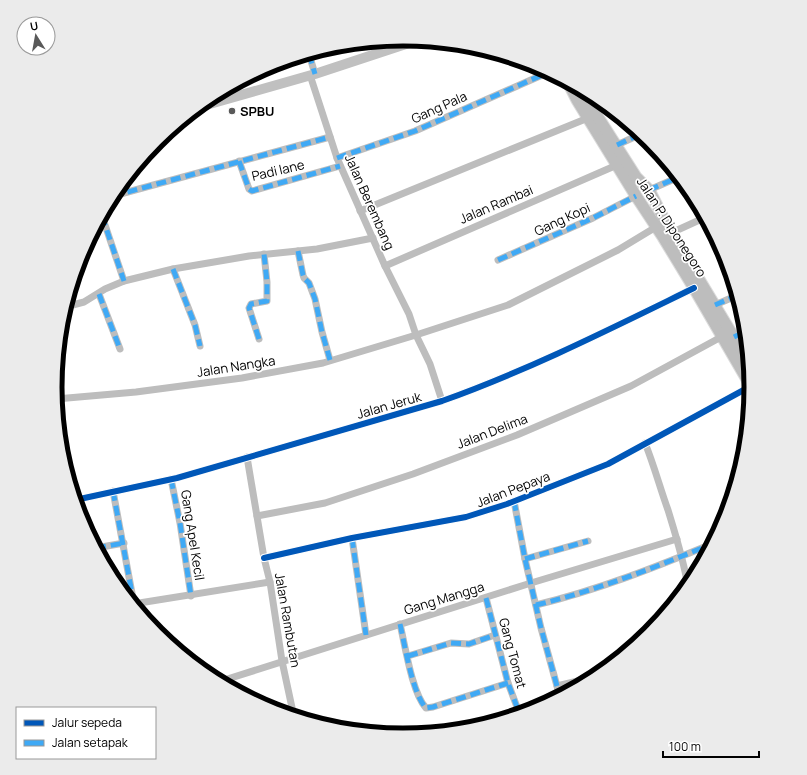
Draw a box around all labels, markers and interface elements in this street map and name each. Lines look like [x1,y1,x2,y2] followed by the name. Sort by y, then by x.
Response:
[16,16,56,56] north arrow
[29,18,39,34] text: U
[408,87,470,127] street label: Gang Pala
[240,102,274,120] place label: SPBU
[227,106,237,116] marker: SPBU
[341,151,399,253] street label: Jalan Berembang
[250,155,307,185] street label: Padi lane
[633,174,711,281] street label: Jalan P. Diponegoro
[456,180,536,228] street label: Jalan Rambai
[531,198,593,240] street label: Gang Kopi
[196,351,276,381] street label: Jalan Nangka
[355,387,424,423] street label: Jalan Jeruk
[454,409,530,453] street label: Jalan Delima
[474,467,552,511] street label: Jalan Pepaya
[177,488,209,582] street label: Gang Apel Kecil
[271,571,305,669] street label: Jalan Rambutan
[402,577,486,619] street label: Gang Mangga
[495,616,531,690] street label: Gang Tomat
[16,707,156,759] legend
[52,714,122,731] text: Jalur sepeda
[663,733,759,759] scale bar
[52,734,129,751] text: Jalan setapak
[669,738,701,755] text: 100 m

